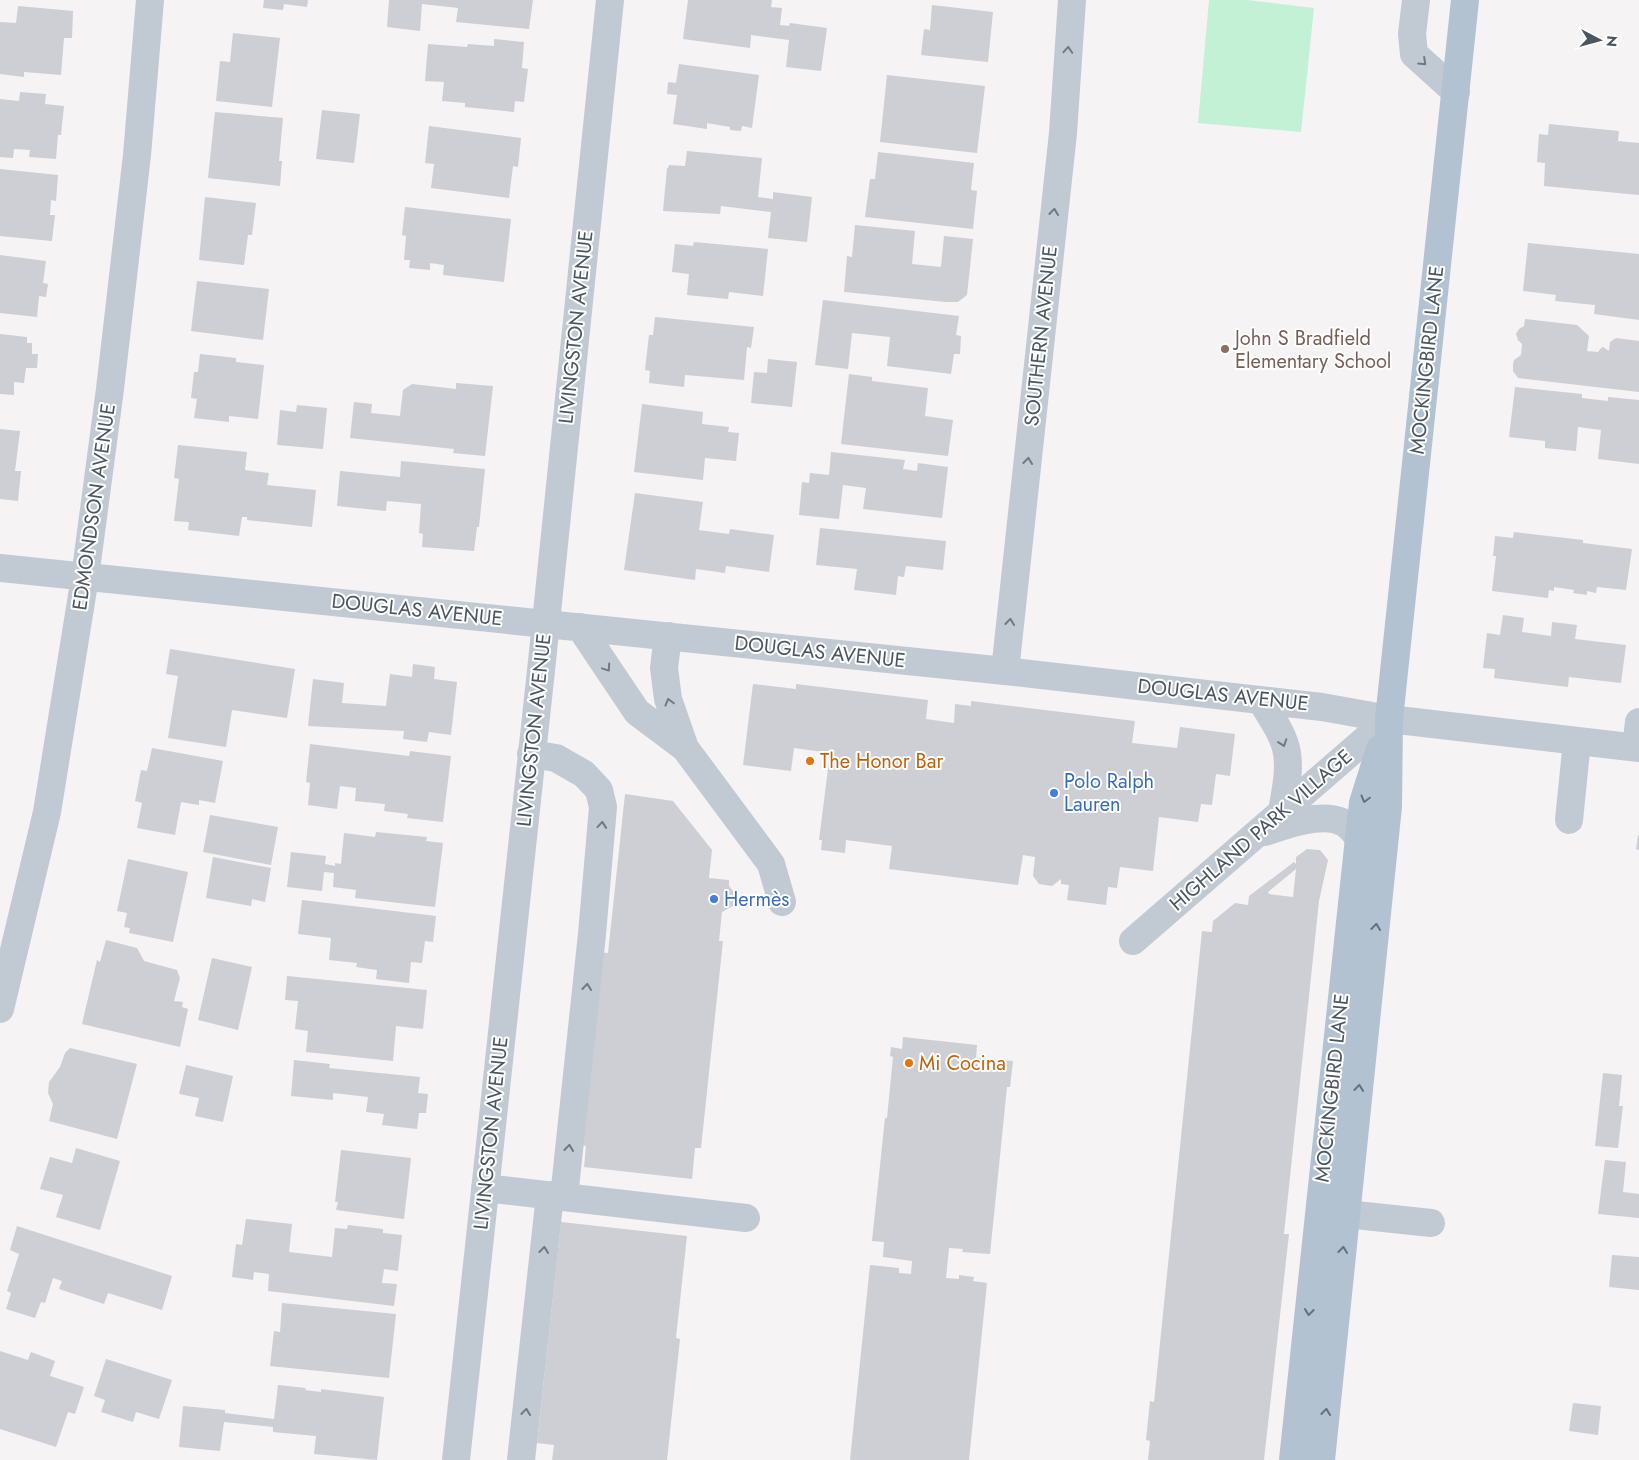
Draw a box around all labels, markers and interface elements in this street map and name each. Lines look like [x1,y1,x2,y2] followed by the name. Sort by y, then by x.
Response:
[1574,15,1624,65] north arrow
[1601,35,1622,48] text: N
[1063,46,1074,54] one-way arrow
[1417,56,1426,65] one-way arrow
[1048,208,1059,216] one-way arrow
[551,229,601,425] street label: LIVINGSTON AVENUE
[1017,244,1065,428] street label: SOUTHERN AVENUE
[1403,264,1451,456] street label: MOCKINGBIRD LANE
[1232,324,1391,376] place label: John S Bradfield Elementary School
[1219,343,1231,355] marker: John S Bradfield Elementary School
[65,402,123,612] street label: EDMONDSON AVENUE
[1022,456,1033,464] one-way arrow
[330,587,504,633] street label: DOUGLAS AVENUE
[1004,618,1015,626] one-way arrow
[733,629,907,675] street label: DOUGLAS AVENUE
[509,632,559,828] street label: LIVINGSTON AVENUE
[601,662,610,672] one-way arrow
[1136,672,1310,718] street label: DOUGLAS AVENUE
[665,698,675,706] one-way arrow
[1278,738,1288,746] one-way arrow
[1163,742,1359,918] street label: HIGHLAND PARK VILLAGE
[820,747,943,776] place label: The Honor Bar
[804,755,816,767] marker: The Honor Bar
[1064,767,1154,819] place label: Polo Ralph Lauren
[1048,787,1060,799] marker: Polo Ralph Lauren
[1360,795,1371,804] one-way arrow
[596,821,607,829] one-way arrow
[724,885,789,914] place label: Hermès
[708,893,720,905] marker: Hermès
[1370,922,1381,930] one-way arrow
[581,982,592,990] one-way arrow
[1308,992,1356,1184] street label: MOCKINGBIRD LANE
[466,1035,516,1231] street label: LIVINGSTON AVENUE
[919,1049,1006,1078] place label: Mi Cocina
[903,1057,915,1069] marker: Mi Cocina
[1353,1084,1364,1092] one-way arrow
[564,1144,575,1152] one-way arrow
[538,1246,549,1254] one-way arrow
[1337,1246,1348,1254] one-way arrow
[1304,1309,1315,1317] one-way arrow
[521,1407,532,1415] one-way arrow
[1320,1407,1331,1415] one-way arrow

